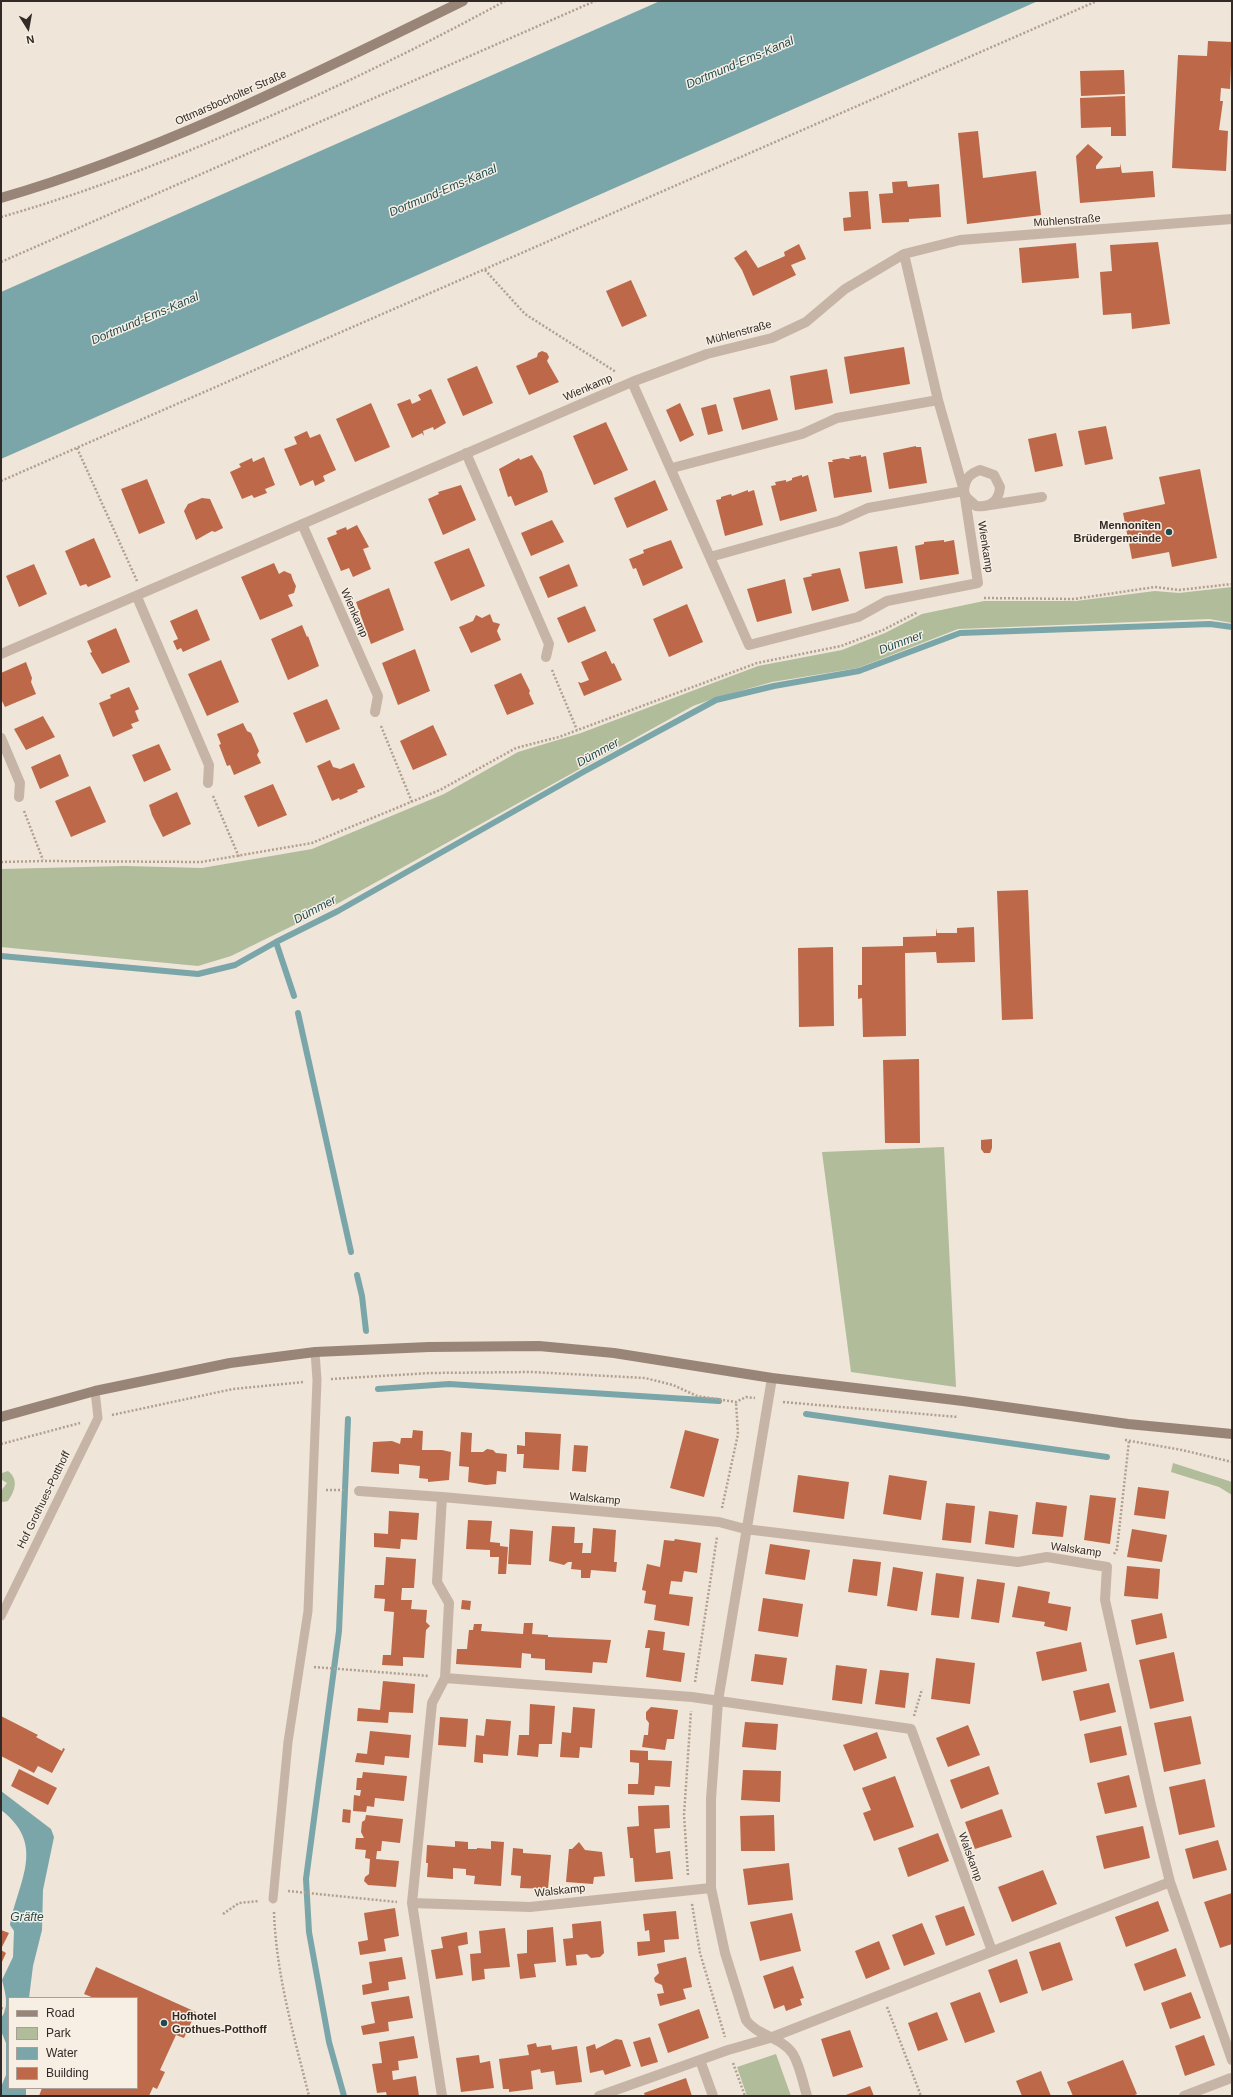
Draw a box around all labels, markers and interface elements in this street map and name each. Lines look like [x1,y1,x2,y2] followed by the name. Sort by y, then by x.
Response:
[8,8,48,48] north arrow
[25,33,35,46] text: N
[684,34,796,92] water label: Dortmund-Ems-Kanal
[173,67,289,129] street label: Ottmarsbocholter Straße
[387,162,499,220] water label: Dortmund-Ems-Kanal
[1033,212,1101,230] street label: Mühlenstraße
[89,290,201,348] water label: Dortmund-Ems-Kanal
[705,318,773,348] street label: Mühlenstraße
[562,372,614,404] street label: Wienkamp
[1074,519,1161,545] place label: Mennoniten Brüdergemeinde
[974,520,996,574] street label: Wienkamp
[1164,527,1174,537] marker: Mennoniten Brüdergemeinde
[337,587,371,639] street label: Wienkamp
[877,628,925,658] water label: Dümmer
[574,736,622,770] water label: Dümmer
[291,893,339,927] water label: Dümmer
[15,1449,73,1551] street label: Hof Grothues-Potthoff
[569,1490,621,1508] street label: Walskamp
[1050,1540,1102,1560] street label: Walskamp
[955,1831,985,1883] street label: Walskamp
[534,1882,586,1900] street label: Walskamp
[10,1911,44,1925] water label: Gräfte
[8,1997,138,2089] legend
[46,2006,75,2020] text: Road
[172,2010,267,2036] place label: Hofhotel Grothues-Potthoff
[159,2018,169,2028] marker: Hofhotel Grothues-Potthoff
[46,2026,71,2040] text: Park
[46,2046,78,2060] text: Water
[46,2066,89,2080] text: Building

